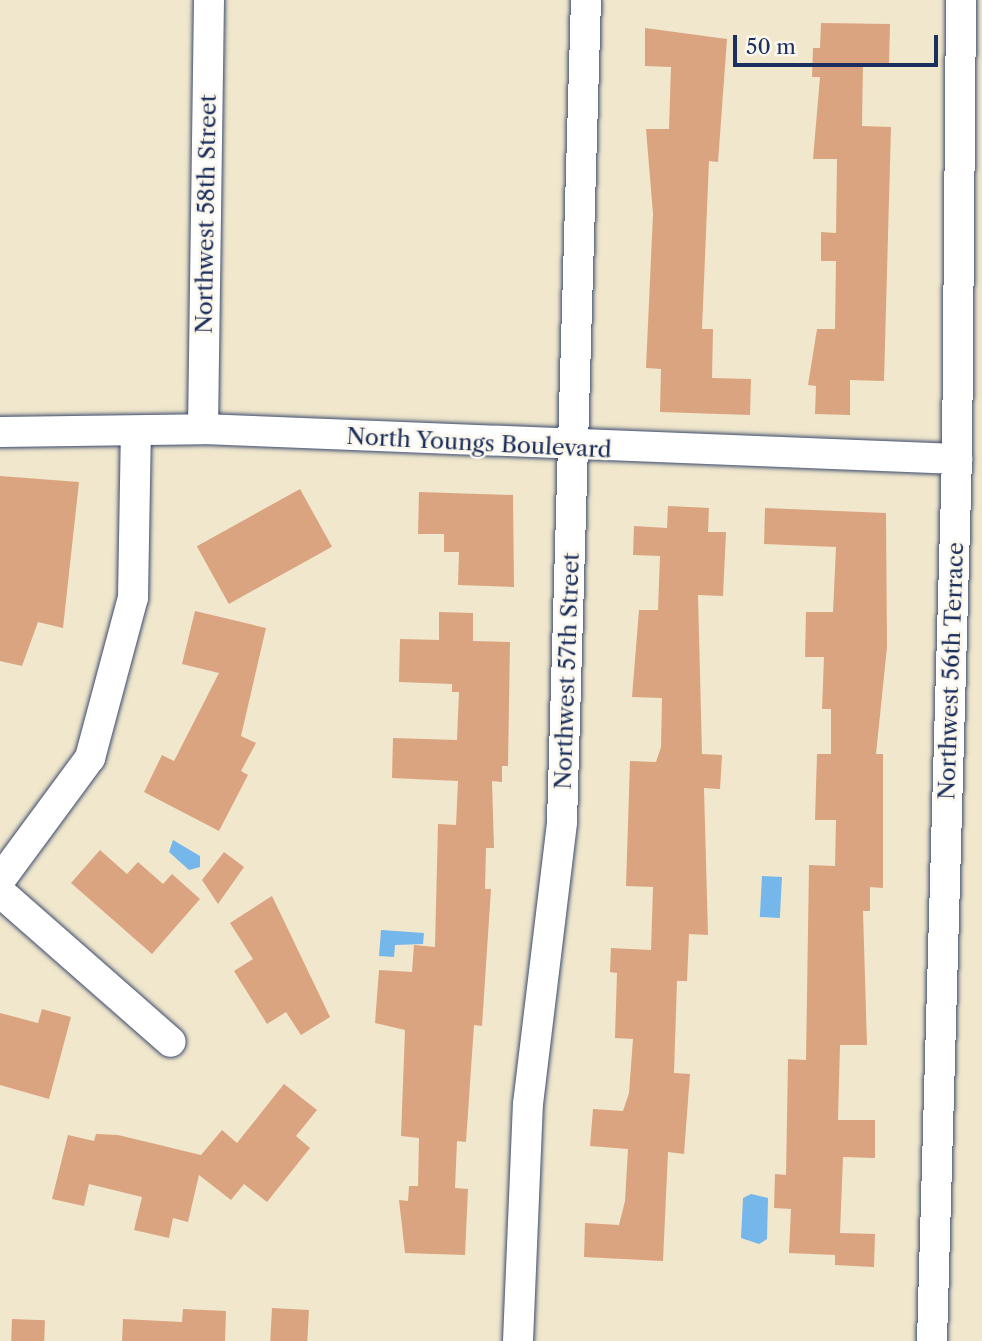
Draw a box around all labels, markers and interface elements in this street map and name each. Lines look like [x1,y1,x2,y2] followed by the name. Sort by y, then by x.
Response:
[737,21,942,65] scale bar
[746,34,796,59] text: 50 m
[190,94,222,334] street label: Northwest 58th Street
[345,422,613,464] street label: North Youngs Boulevard
[933,541,969,801] street label: Northwest 56th Terrace
[549,552,585,790] street label: Northwest 57th Street

